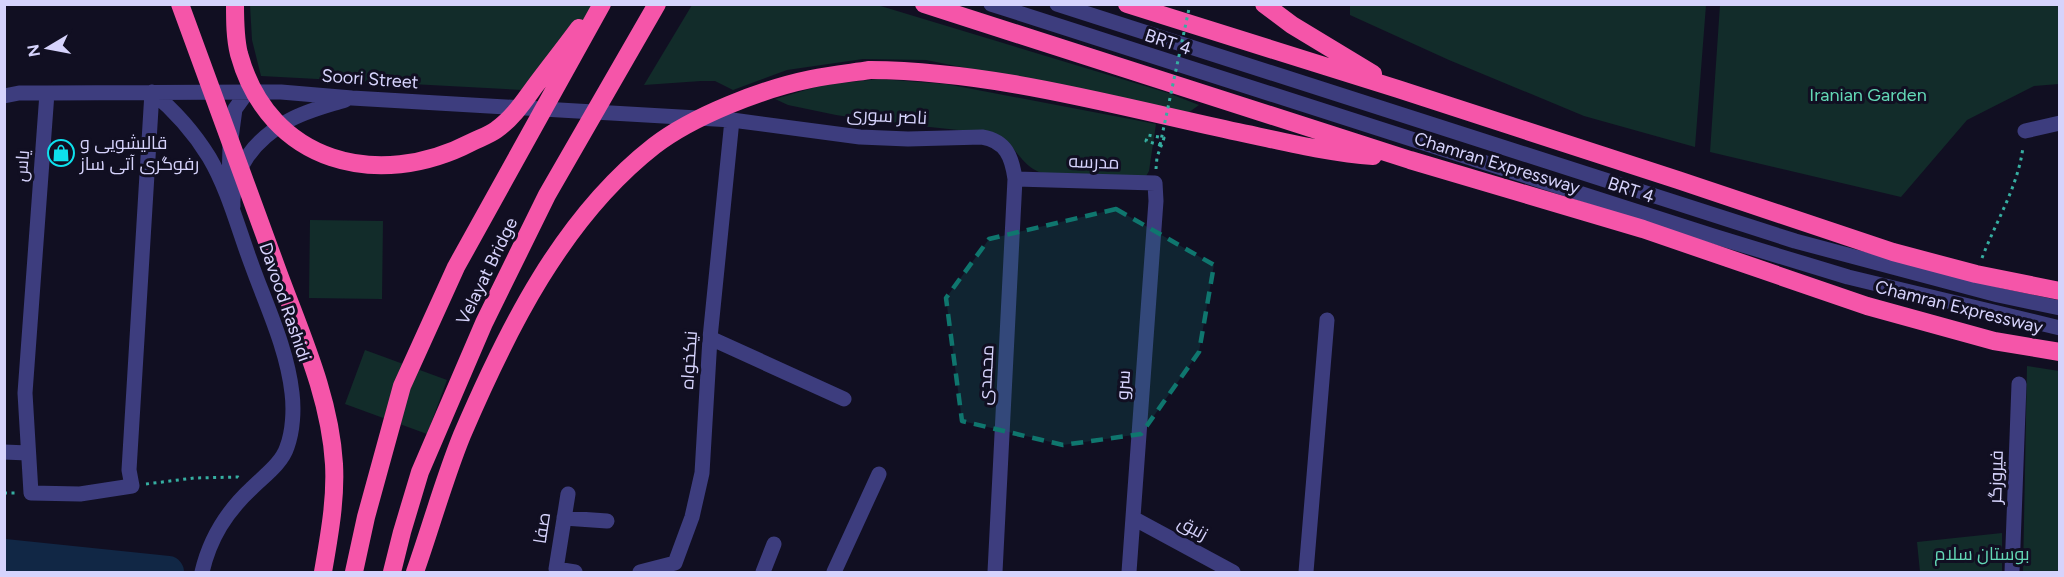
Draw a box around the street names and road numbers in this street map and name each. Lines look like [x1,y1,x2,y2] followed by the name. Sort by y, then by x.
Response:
[1142,24,1194,60] street label: BRT 4
[321,65,419,93] street label: Soori Street
[846,103,928,129] street label: ناصر سوری
[1411,127,1583,199] street label: Chamran Expressway
[10,149,34,183] street label: یاس
[1068,150,1120,174] street label: مدرسه
[1605,172,1657,208] street label: BRT 4
[452,214,522,328] street label: Velayat Bridge
[254,240,316,364] street label: Davood Rashidi
[1873,275,2046,339] street label: Chamran Expressway
[676,330,702,390] street label: نیکخواه
[973,344,999,406] street label: محمدی
[1111,369,1135,401] street label: سرو
[1984,450,2008,505] street label: فیروزگر
[529,511,555,545] street label: صفا
[1174,511,1212,546] street label: زنبق

